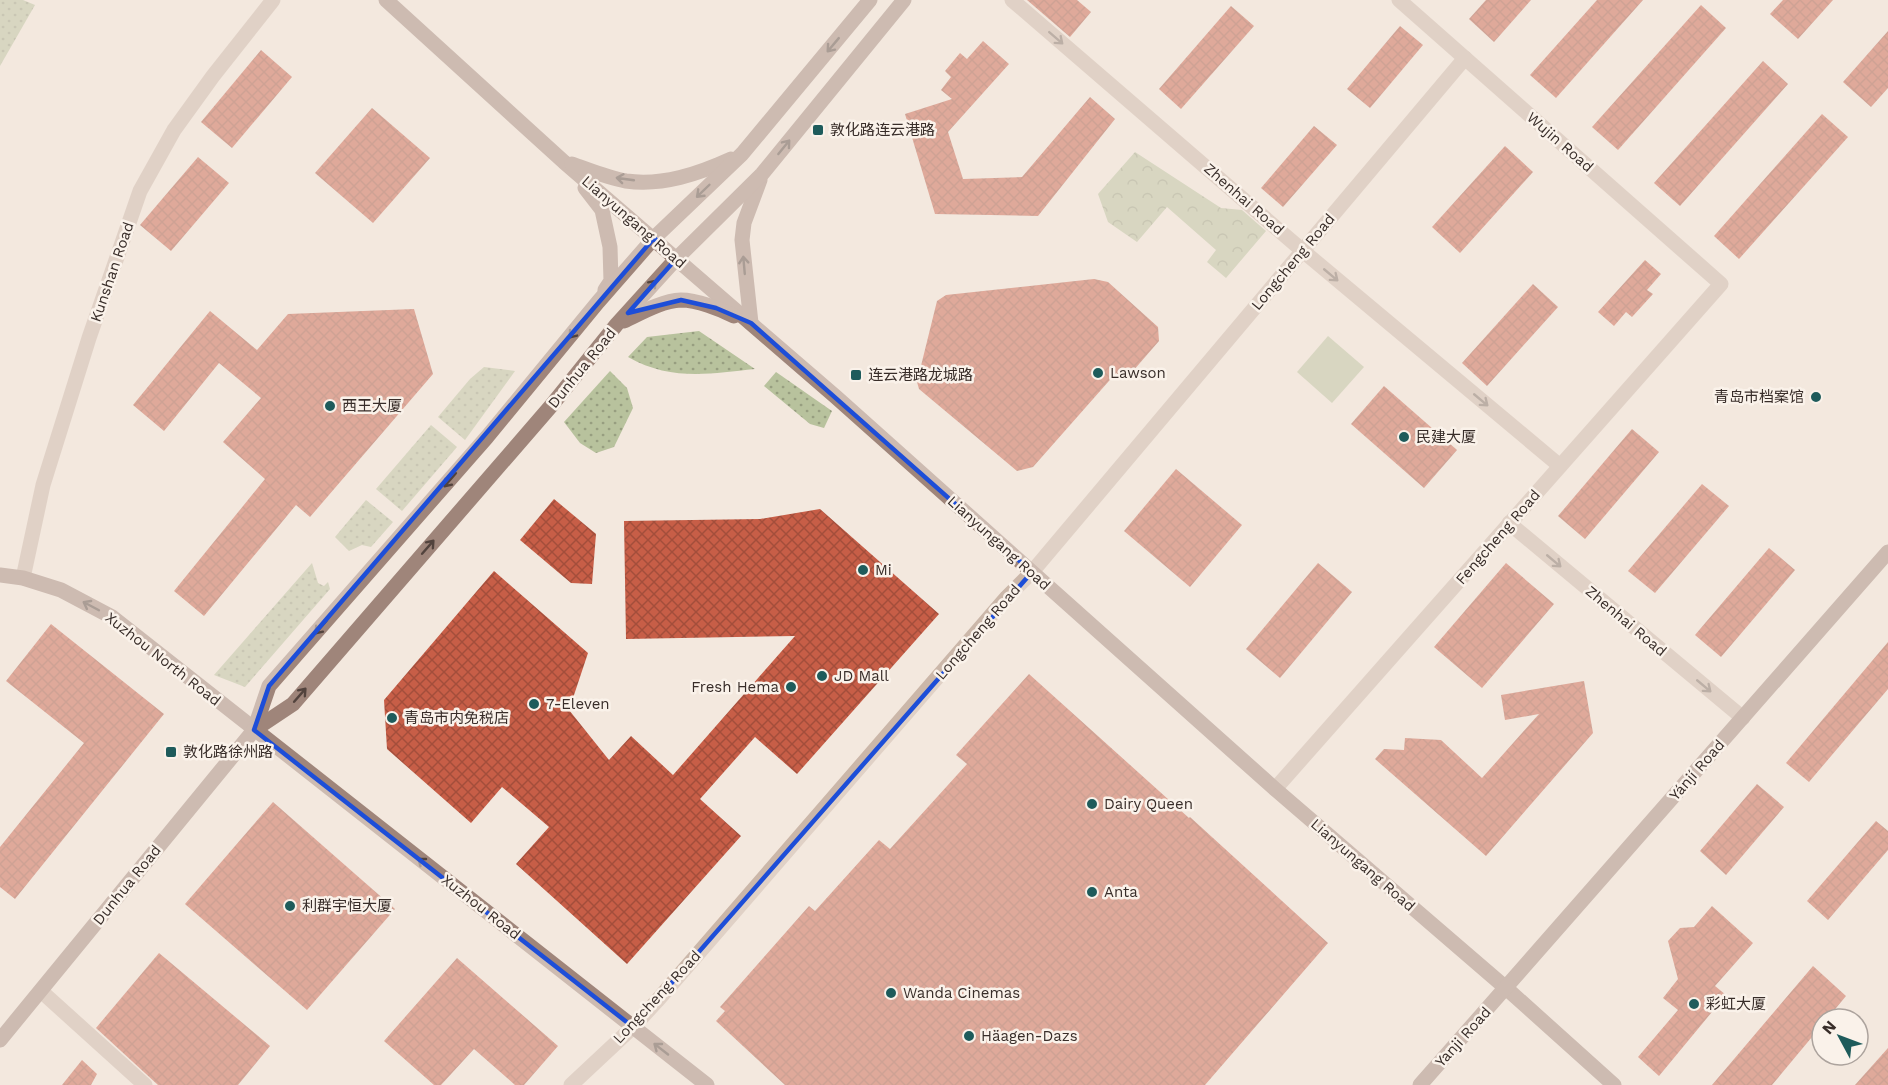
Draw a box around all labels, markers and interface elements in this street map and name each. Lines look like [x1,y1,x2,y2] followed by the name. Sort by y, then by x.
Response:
[1048,31,1063,45] one-way arrow
[826,37,839,53] one-way arrow
[1523,108,1597,176] street label: Wujin Road
[830,121,935,139] place label: 敦化路连云港路
[811,123,825,137] marker: 敦化路连云港路
[777,140,790,156] one-way arrow
[1200,159,1288,239] street label: Zhenhai Road
[578,172,690,272] street label: Lianyungang Road
[616,174,636,185] one-way arrow
[696,183,711,198] one-way arrow
[1247,210,1339,314] street label: Longcheng Road
[86,220,138,324] street label: Kunshan Road
[738,256,749,275] one-way arrow
[1323,268,1338,282] one-way arrow
[643,280,657,295] one-way arrow
[568,322,581,338] one-way arrow
[544,324,620,412] street label: Dunhua Road
[1110,364,1166,382] place label: Lawson
[868,366,973,384] place label: 连云港路龙城路
[1091,366,1105,380] marker: Lawson
[849,368,863,382] marker: 连云港路龙城路
[1714,388,1804,406] place label: 青岛市档案馆
[1809,390,1823,404] marker: 青岛市档案馆
[1473,393,1488,407] one-way arrow
[342,397,402,415] place label: 西王大厦
[323,399,337,413] marker: 西王大厦
[1416,428,1476,446] place label: 民建大厦
[1397,430,1411,444] marker: 民建大厦
[443,472,456,488] one-way arrow
[1452,486,1544,588] street label: Fengcheng Road
[944,492,1054,594] street label: Lianyungang Road
[421,540,435,555] one-way arrow
[1546,554,1562,567] one-way arrow
[875,561,892,579] place label: Mi
[856,563,870,577] marker: Mi
[932,581,1024,683] street label: Longcheng Road
[1582,582,1670,660] street label: Zhenhai Road
[83,600,100,612] one-way arrow
[102,608,224,710] street label: Xuzhou North Road
[314,619,328,634] one-way arrow
[834,667,889,685] place label: JD Mall
[815,669,829,683] marker: JD Mall
[691,678,779,696] place label: Fresh Hema
[1696,679,1712,692] one-way arrow
[784,680,798,694] marker: Fresh Hema
[294,687,307,703] one-way arrow
[546,695,610,713] place label: 7-Eleven
[527,697,541,711] marker: 7-Eleven
[404,709,509,727] place label: 青岛市内免税店
[385,711,399,725] marker: 青岛市内免税店
[1666,736,1728,804] street label: Yánjí Road
[183,743,273,761] place label: 敦化路徐州路
[164,745,178,759] marker: 敦化路徐州路
[1104,795,1193,813] place label: Dairy Queen
[1085,797,1099,811] marker: Dairy Queen
[1307,815,1419,915] street label: Lianyungang Road
[89,841,165,929] street label: Dunhua Road
[417,857,433,870] one-way arrow
[438,871,524,943] street label: Xuzhou Road
[1104,883,1138,901] place label: Anta
[1085,885,1099,899] marker: Anta
[302,897,392,915] place label: 利群宇恒大厦
[283,899,297,913] marker: 利群宇恒大厦
[609,947,705,1047] street label: Longcheng Road
[903,984,1020,1002] place label: Wanda Cinemas
[884,986,898,1000] marker: Wanda Cinemas
[1706,995,1766,1013] place label: 彩虹大厦
[1687,997,1701,1011] marker: 彩虹大厦
[1431,1003,1495,1071] street label: Yanji Road
[1810,1007,1870,1067] north arrow
[1818,1017,1840,1038] text: N
[981,1027,1078,1045] place label: Häagen-Dazs
[962,1029,976,1043] marker: Häagen-Dazs
[654,1042,670,1055] one-way arrow

